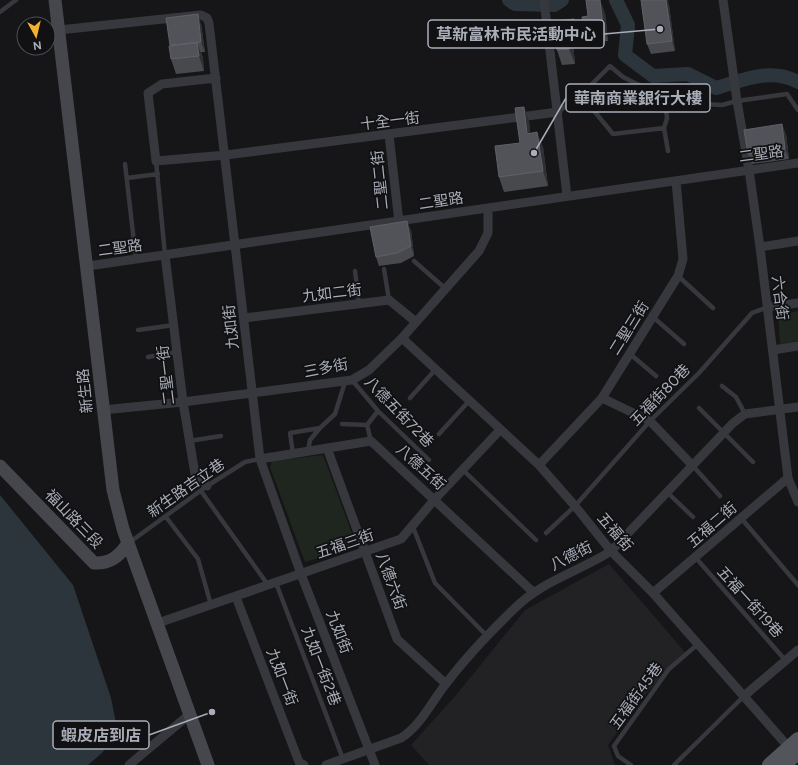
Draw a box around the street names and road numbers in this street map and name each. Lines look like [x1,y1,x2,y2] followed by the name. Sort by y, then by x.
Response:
[359,108,421,134] street label: 十全一街
[737,142,785,166] street label: 二聖路
[368,149,392,211] street label: 二聖二街
[417,189,465,213] street label: 二聖路
[96,236,144,260] street label: 二聖路
[768,275,792,321] street label: 六合街
[301,280,363,306] street label: 九如二街
[605,298,653,358] street label: 二聖三街
[220,304,242,350] street label: 九如街
[153,344,179,406] street label: 二聖一街
[302,355,350,381] street label: 三多街
[626,360,694,430] street label: 五福街80巷
[74,368,96,414] street label: 新生路
[361,373,437,451] street label: 八德五街72巷
[393,440,449,494] street label: 八德五街
[144,455,228,521] street label: 新生路吉立巷
[41,486,107,552] street label: 福山路三段
[683,499,741,551] street label: 五福二街
[593,509,637,555] street label: 五福街
[314,526,376,562] street label: 五福三街
[547,538,595,574] street label: 八德街
[372,550,410,612] street label: 八德六街
[713,563,787,641] street label: 五福一街19巷
[323,608,355,656] street label: 九如街
[298,624,344,708] street label: 九如一街2巷
[263,646,301,708] street label: 九如一街
[606,659,666,733] street label: 五福街45巷

